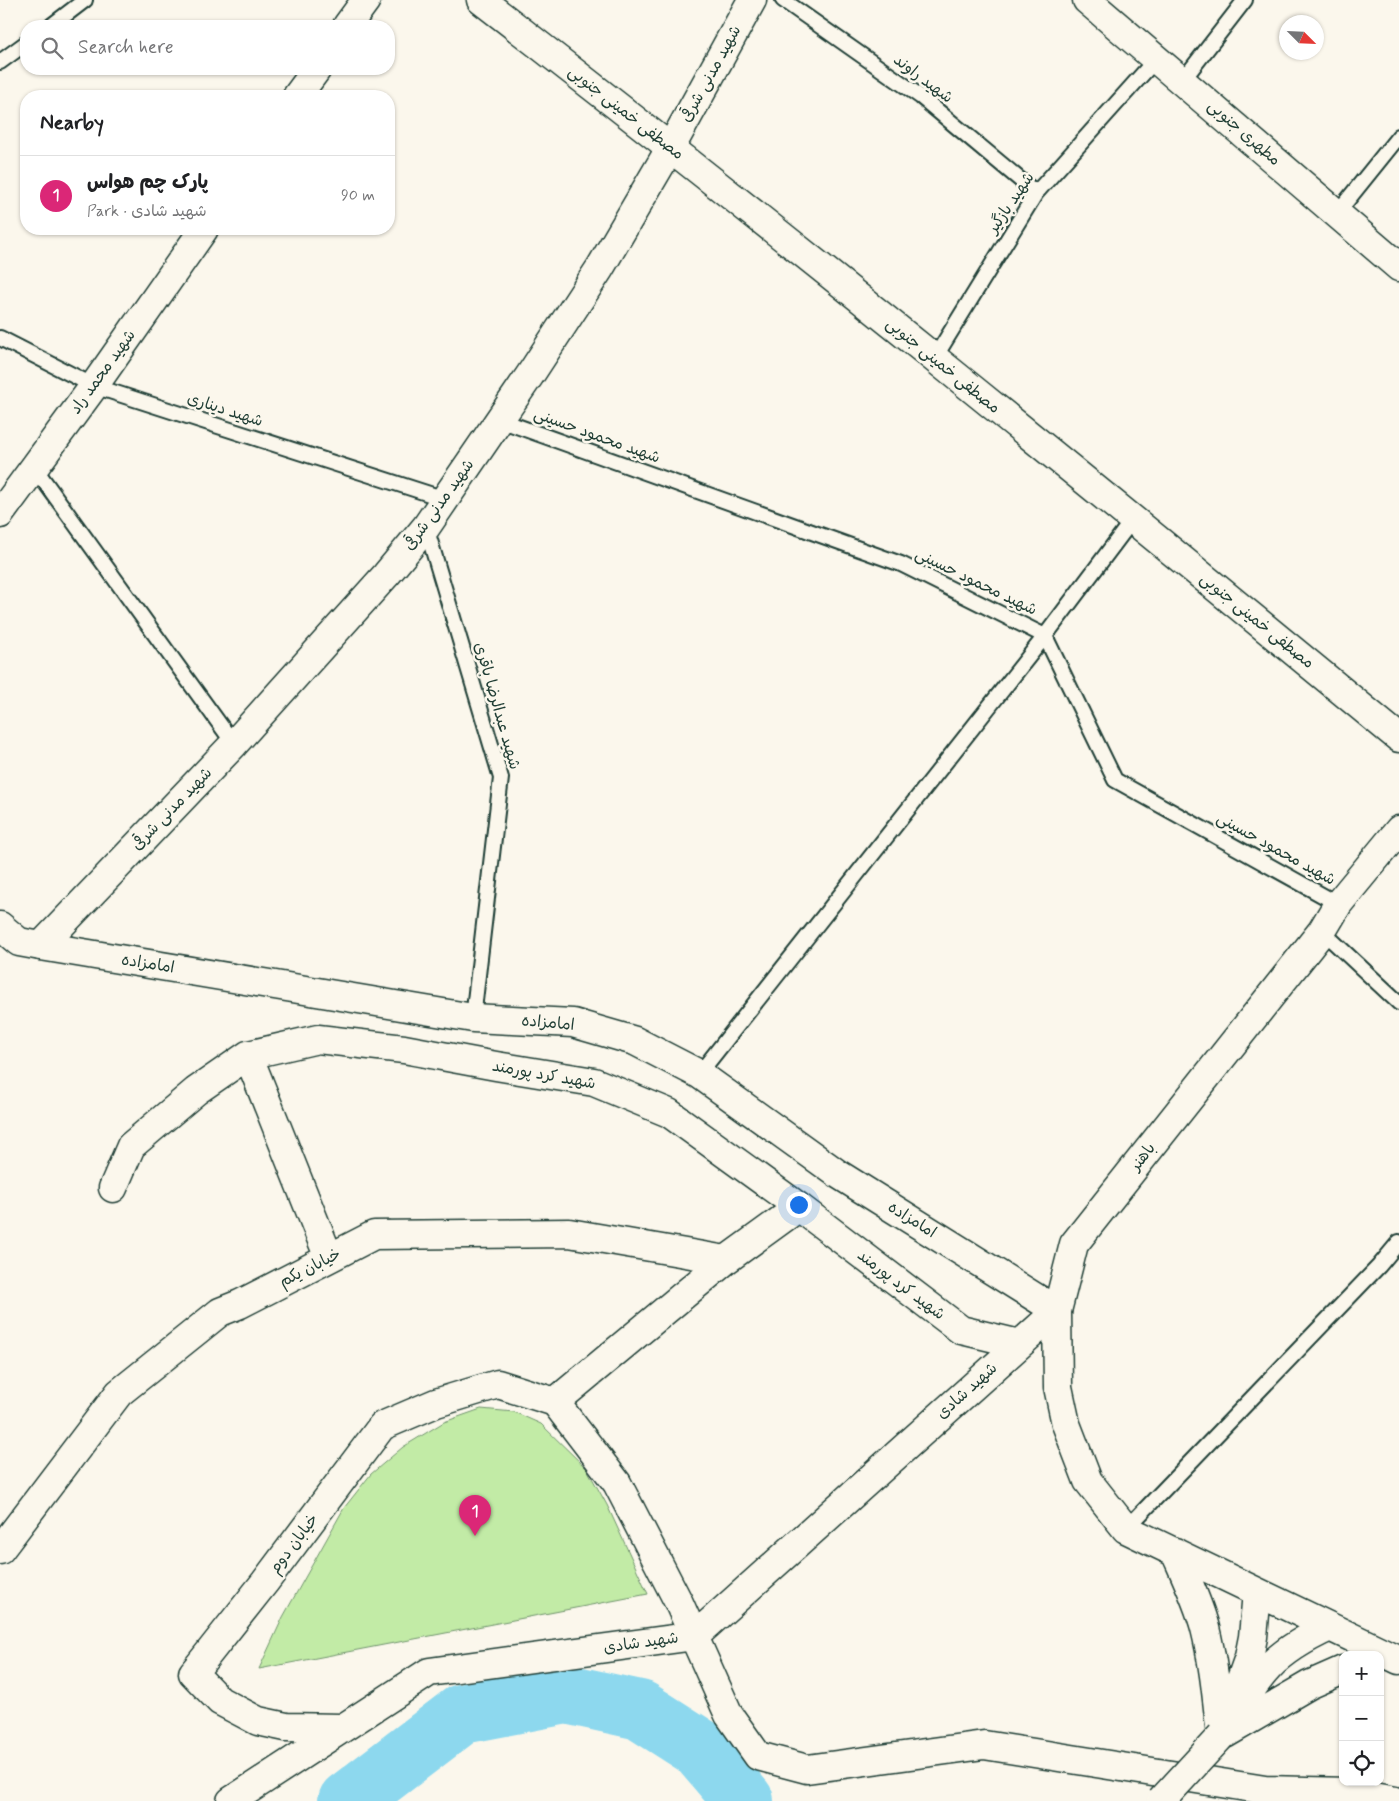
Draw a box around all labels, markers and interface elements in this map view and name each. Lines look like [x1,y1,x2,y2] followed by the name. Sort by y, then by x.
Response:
[1279,15,1324,60] north arrow
[20,20,395,75] search box
[675,21,746,126] street label: شهید مدنی شرقی
[38,34,66,62] icon: search
[78,35,174,60] text: Search here
[889,50,957,108] street label: شهید راوند
[564,61,688,165] street label: مصطفی خمینی جنوبی
[1203,95,1285,171] street label: مطهری جنوبی
[40,109,104,137] text: Nearby
[982,168,1039,240] street label: شهید بازگیر
[87,170,208,195] text: پارک چم هواس
[52,185,60,206] text: 1
[341,185,375,206] text: 90 m
[87,201,207,222] text: Park · شهید شادی
[881,313,1005,419] street label: مصطفی خمینی جنوبی
[65,326,141,418] street label: شهید محمد راد
[184,388,266,432] street label: شهید دیناری
[531,403,663,469] street label: شهید محمود حسینی
[398,455,479,555] street label: شهید مدنی شرقی
[912,543,1040,621] street label: شهید محمود حسینی
[1195,568,1319,674] street label: مصطفی خمینی جنوبی
[469,640,525,772] street label: شهید عبدالرضا باقری
[126,762,217,855] street label: شهید مدنی شرقی
[1213,808,1339,890] street label: شهید محمود حسینی
[120,949,176,979] street label: امامزاده
[520,1010,576,1036] street label: امامزاده
[491,1056,597,1094] street label: شهید کرد پورمند
[1124,1139,1161,1177] street label: باهنر
[786,1192,812,1218] your location
[884,1197,940,1243] street label: امامزاده
[276,1244,345,1293] street label: خیابان یکم
[853,1245,949,1325] street label: شهید کرد پورمند
[932,1358,1002,1424] street label: شهید شادی
[459,1495,491,1536] pin: 1
[265,1510,324,1579] street label: خیابان دوم
[602,1627,680,1659] street label: شهید شادی
[1339,1651,1384,1786] map controls
[1339,1651,1384,1696] button: +
[1339,1696,1384,1741] button: −
[1339,1741,1384,1786] button: locate

